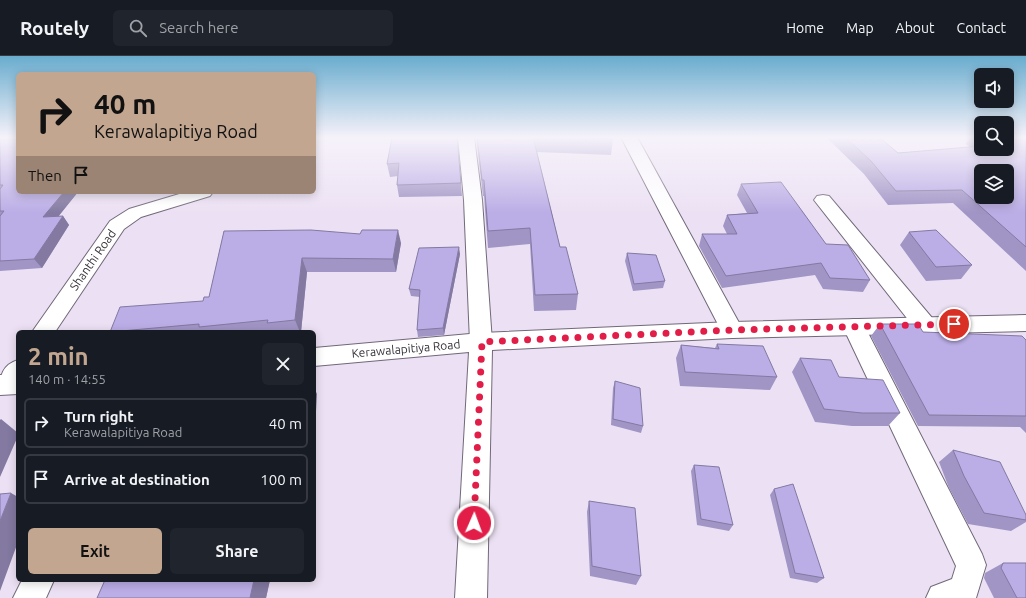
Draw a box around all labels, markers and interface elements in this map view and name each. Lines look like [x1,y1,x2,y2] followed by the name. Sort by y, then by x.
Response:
[113,10,393,46] search box
[20,17,89,39] text: Routely
[127,17,149,39] icon: search
[159,19,238,36] text: Search here
[786,20,824,36] text: Home
[846,20,874,36] text: Map
[896,20,935,36] text: About
[957,20,1006,36] text: Contact
[974,68,1014,204] map controls
[974,68,1014,108] button: sound
[28,88,80,140] icon: right
[94,88,156,119] text: 40 m
[974,116,1014,156] button: search
[94,121,258,141] text: Kerawalapitiya Road
[70,164,92,186] icon: arrive
[974,164,1014,204] button: layers
[28,167,62,184] text: Then
[67,227,118,293] street label: Shanthi Road
[937,307,971,341] pin
[943,313,965,335] icon: arrive
[351,337,461,360] street label: Kerawalapitiya Road
[28,343,89,370] text: 2 min
[262,343,304,385] button: close
[28,372,106,386] text: 140 m · 14:55
[64,408,134,425] text: Turn right
[30,412,52,434] icon: right
[269,415,302,432] text: 40 m
[64,425,182,439] text: Kerawalapitiya Road
[30,468,52,490] icon: arrive
[64,471,210,488] text: Arrive at destination
[260,471,302,488] text: 100 m
[453,502,495,544] position arrow
[28,528,162,574] button: Exit
[170,528,304,574] button: Share

